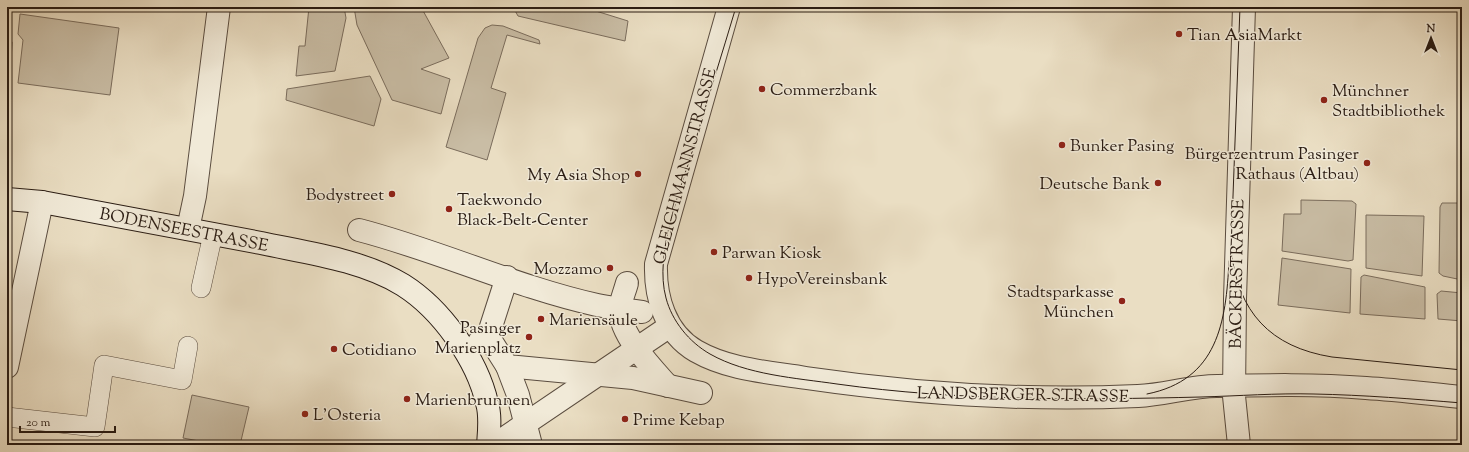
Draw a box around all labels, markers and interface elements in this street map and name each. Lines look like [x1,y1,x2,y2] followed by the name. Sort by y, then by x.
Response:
[1411,18,1451,58] north arrow
[1426,21,1436,37] text: N
[1187,24,1302,48] place label: Tian AsiaMarkt
[1174,29,1184,39] marker: Tian AsiaMarkt
[648,66,724,267] street label: GLEICHMANNSTRASSE
[770,79,877,103] place label: Commerzbank
[1332,80,1445,124] place label: Münchner Stadtbibliothek
[757,84,767,94] marker: Commerzbank
[1319,95,1329,105] marker: Münchner Stadtbibliothek
[1070,135,1174,159] place label: Bunker Pasing
[1057,140,1067,150] marker: Bunker Pasing
[1185,143,1360,187] place label: Bürgerzentrum Pasinger Rathaus (Altbau)
[1362,158,1372,168] marker: Bürgerzentrum Pasinger Rathaus (Altbau)
[527,164,630,188] place label: My Asia Shop
[633,169,643,179] marker: My Asia Shop
[1040,173,1150,197] place label: Deutsche Bank
[1153,178,1163,188] marker: Deutsche Bank
[306,184,384,208] place label: Bodystreet
[387,189,397,199] marker: Bodystreet
[457,189,589,233] place label: Taekwondo Black-Belt-Center
[1225,199,1251,349] street label: BÄCKERSTRASSE
[97,203,270,259] street label: BODENSEESTRASSE
[444,204,454,214] marker: Taekwondo Black-Belt-Center
[722,242,822,266] place label: Parwan Kiosk
[709,247,719,257] marker: Parwan Kiosk
[533,258,602,282] place label: Mozzamo
[605,263,615,273] marker: Mozzamo
[757,268,888,292] place label: HypoVereinsbank
[744,273,754,283] marker: HypoVereinsbank
[1007,281,1114,325] place label: Stadtsparkasse München
[1117,296,1127,306] marker: Stadtsparkasse München
[549,309,638,333] place label: Mariensäule
[536,314,546,324] marker: Mariensäule
[435,317,522,361] place label: Pasinger Marienplatz
[524,332,534,342] marker: Pasinger Marienplatz
[342,339,416,363] place label: Cotidiano
[329,344,339,354] marker: Cotidiano
[917,382,1129,410] street label: LANDSBERGER STRASSE
[415,389,531,413] place label: Marienbrunnen
[402,394,412,404] marker: Marienbrunnen
[313,404,381,428] place label: L'Osteria
[20,408,115,434] scale bar
[300,409,310,419] marker: L'Osteria
[633,409,725,433] place label: Prime Kebap
[26,414,51,432] text: 20 m
[620,414,630,424] marker: Prime Kebap

